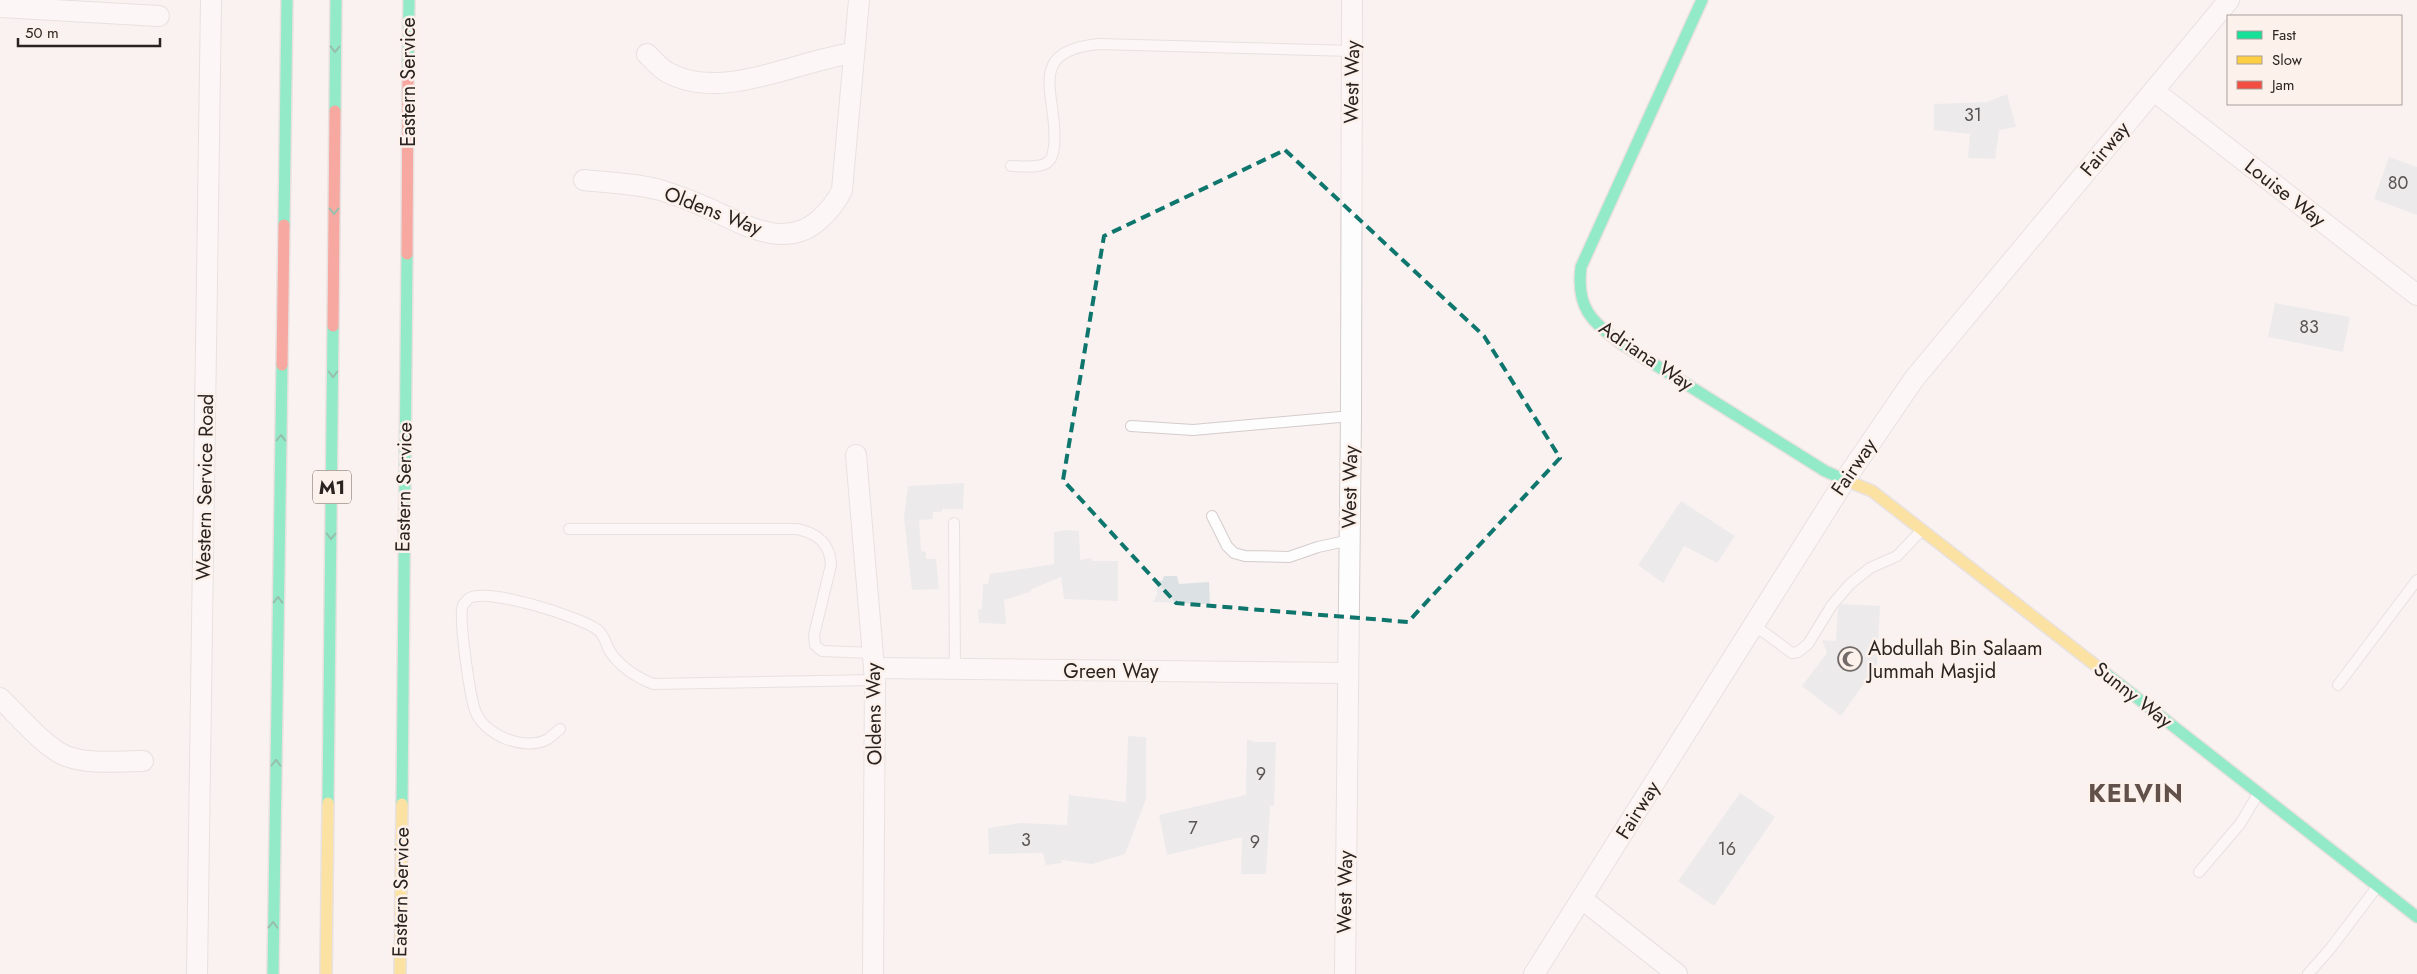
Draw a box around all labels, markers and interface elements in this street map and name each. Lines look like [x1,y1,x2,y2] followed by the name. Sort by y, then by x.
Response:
[18,15,160,47] scale bar
[2227,15,2402,105] legend
[394,17,423,147] street label: Eastern Service
[25,22,59,44] text: 50 m
[2272,24,2296,46] text: Fast
[1337,40,1367,124] street label: West Way
[330,45,340,53] one-way arrow
[2272,49,2303,71] text: Slow
[2270,74,2295,96] text: Jam
[1964,102,1982,128] house number: 31
[2073,115,2137,183] street label: Fairway
[2238,152,2332,234] street label: Louise Way
[2388,170,2409,196] house number: 80
[660,179,766,243] street label: Oldens Way
[329,208,339,215] one-way arrow
[1593,314,1699,398] street label: Adriana Way
[2299,314,2319,340] house number: 83
[327,370,338,378] one-way arrow
[189,393,221,581] street label: Western Service Road
[388,422,420,552] street label: Eastern Service
[1824,432,1884,501] street label: Fairway
[276,434,286,442] one-way arrow
[1335,445,1365,529] street label: West Way
[313,471,351,504] road number: M1
[326,532,336,540] one-way arrow
[273,596,283,604] one-way arrow
[1865,634,2043,686] place label: Abdullah Bin Salaam Jummah Masjid
[1837,646,1863,672] mosque icon: Abdullah Bin Salaam Jummah Masjid
[2087,655,2179,735] street label: Sunny Way
[1063,657,1159,686] street label: Green Way
[859,662,889,766] street label: Oldens Way
[271,759,281,766] one-way arrow
[1256,761,1266,787] house number: 9
[1609,775,1667,845] street label: Fairway
[2088,775,2184,811] district label: KELVIN
[1188,815,1198,841] house number: 7
[385,827,417,957] street label: Eastern Service
[1021,827,1031,853] house number: 3
[1250,829,1260,855] house number: 9
[1718,836,1736,862] house number: 16
[1330,850,1360,934] street label: West Way
[268,921,278,929] one-way arrow

